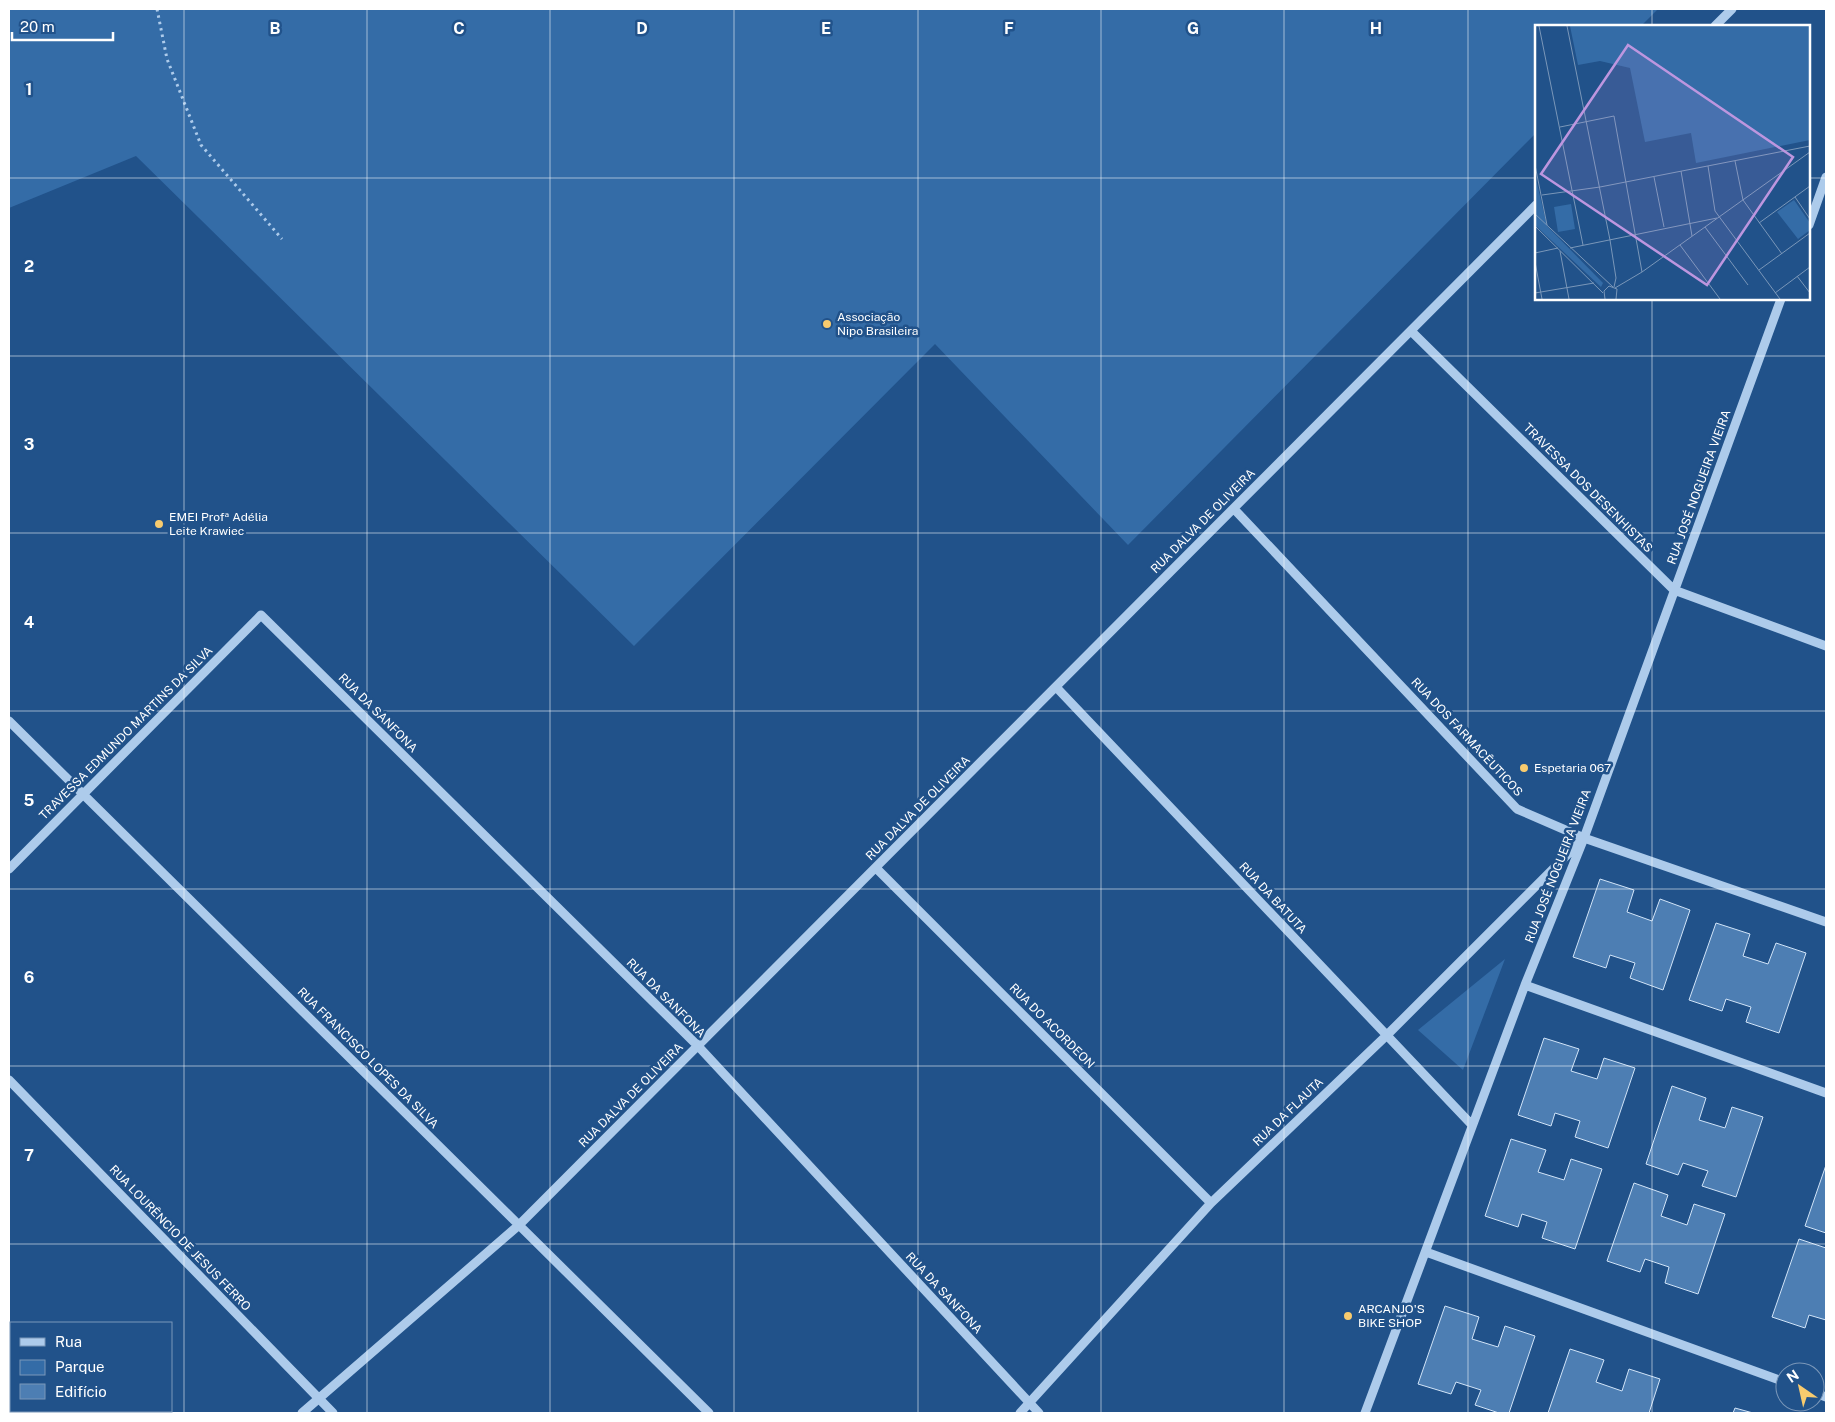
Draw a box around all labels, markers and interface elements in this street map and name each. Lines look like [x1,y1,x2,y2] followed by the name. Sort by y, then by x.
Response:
[12,10,114,42] scale bar
[20,18,55,35] text: 20 m
[270,19,281,38] text: B
[453,19,465,38] text: C
[636,19,648,38] text: D
[821,19,831,38] text: E
[1004,19,1014,38] text: F
[1187,19,1199,38] text: G
[1370,19,1382,38] text: H
[1535,25,1810,300] inset map
[26,80,32,99] text: 1
[24,257,34,276] text: 2
[837,310,918,338] place label: Associação Nipo Brasileira
[821,318,833,330] marker: Associação Nipo Brasileira
[1664,407,1734,566] street label: RUA JOSÉ NOGUEIRA VIEIRA
[1521,421,1655,555] street label: TRAVESSA DOS DESENHISTAS
[24,435,34,454] text: 3
[1148,466,1258,576] street label: RUA DALVA DE OLIVEIRA
[169,510,268,538] place label: EMEI Profª Adélia Leite Krawiec
[153,518,165,530] marker: EMEI Profª Adélia Leite Krawiec
[24,613,35,632] text: 4
[36,643,216,823] street label: TRAVESSA EDMUNDO MARTINS DA SILVA
[336,671,421,756] street label: RUA DA SANFONA
[1408,675,1526,799] street label: RUA DOS FARMACÊUTICOS
[863,753,973,863] street label: RUA DALVA DE OLIVEIRA
[1534,761,1611,775] place label: Espetaria 067
[1518,762,1530,774] marker: Espetaria 067
[1522,787,1594,945] street label: RUA JOSÉ NOGUEIRA VIEIRA
[24,791,35,810] text: 5
[1236,859,1310,937] street label: RUA DA BATUTA
[624,956,709,1041] street label: RUA DA SANFONA
[24,968,34,987] text: 6
[1007,981,1097,1071] street label: RUA DO ACORDEON
[295,985,442,1132] street label: RUA FRANCISCO LOPES DA SILVA
[576,1040,686,1150] street label: RUA DALVA DE OLIVEIRA
[1250,1075,1326,1149] street label: RUA DA FLAUTA
[24,1146,34,1165] text: 7
[107,1162,254,1314] street label: RUA LOURÊNCIO DE JESUS FERRO
[903,1250,985,1337] street label: RUA DA SANFONA
[1358,1302,1425,1330] place label: ARCANJO'S BIKE SHOP
[1342,1310,1354,1322] marker: ARCANJO'S BIKE SHOP
[10,1322,172,1412] legend
[55,1333,82,1350] text: Rua
[55,1358,105,1375] text: Parque
[1775,1362,1825,1412] north arrow
[1784,1367,1802,1386] text: N
[55,1383,107,1400] text: Edifício

